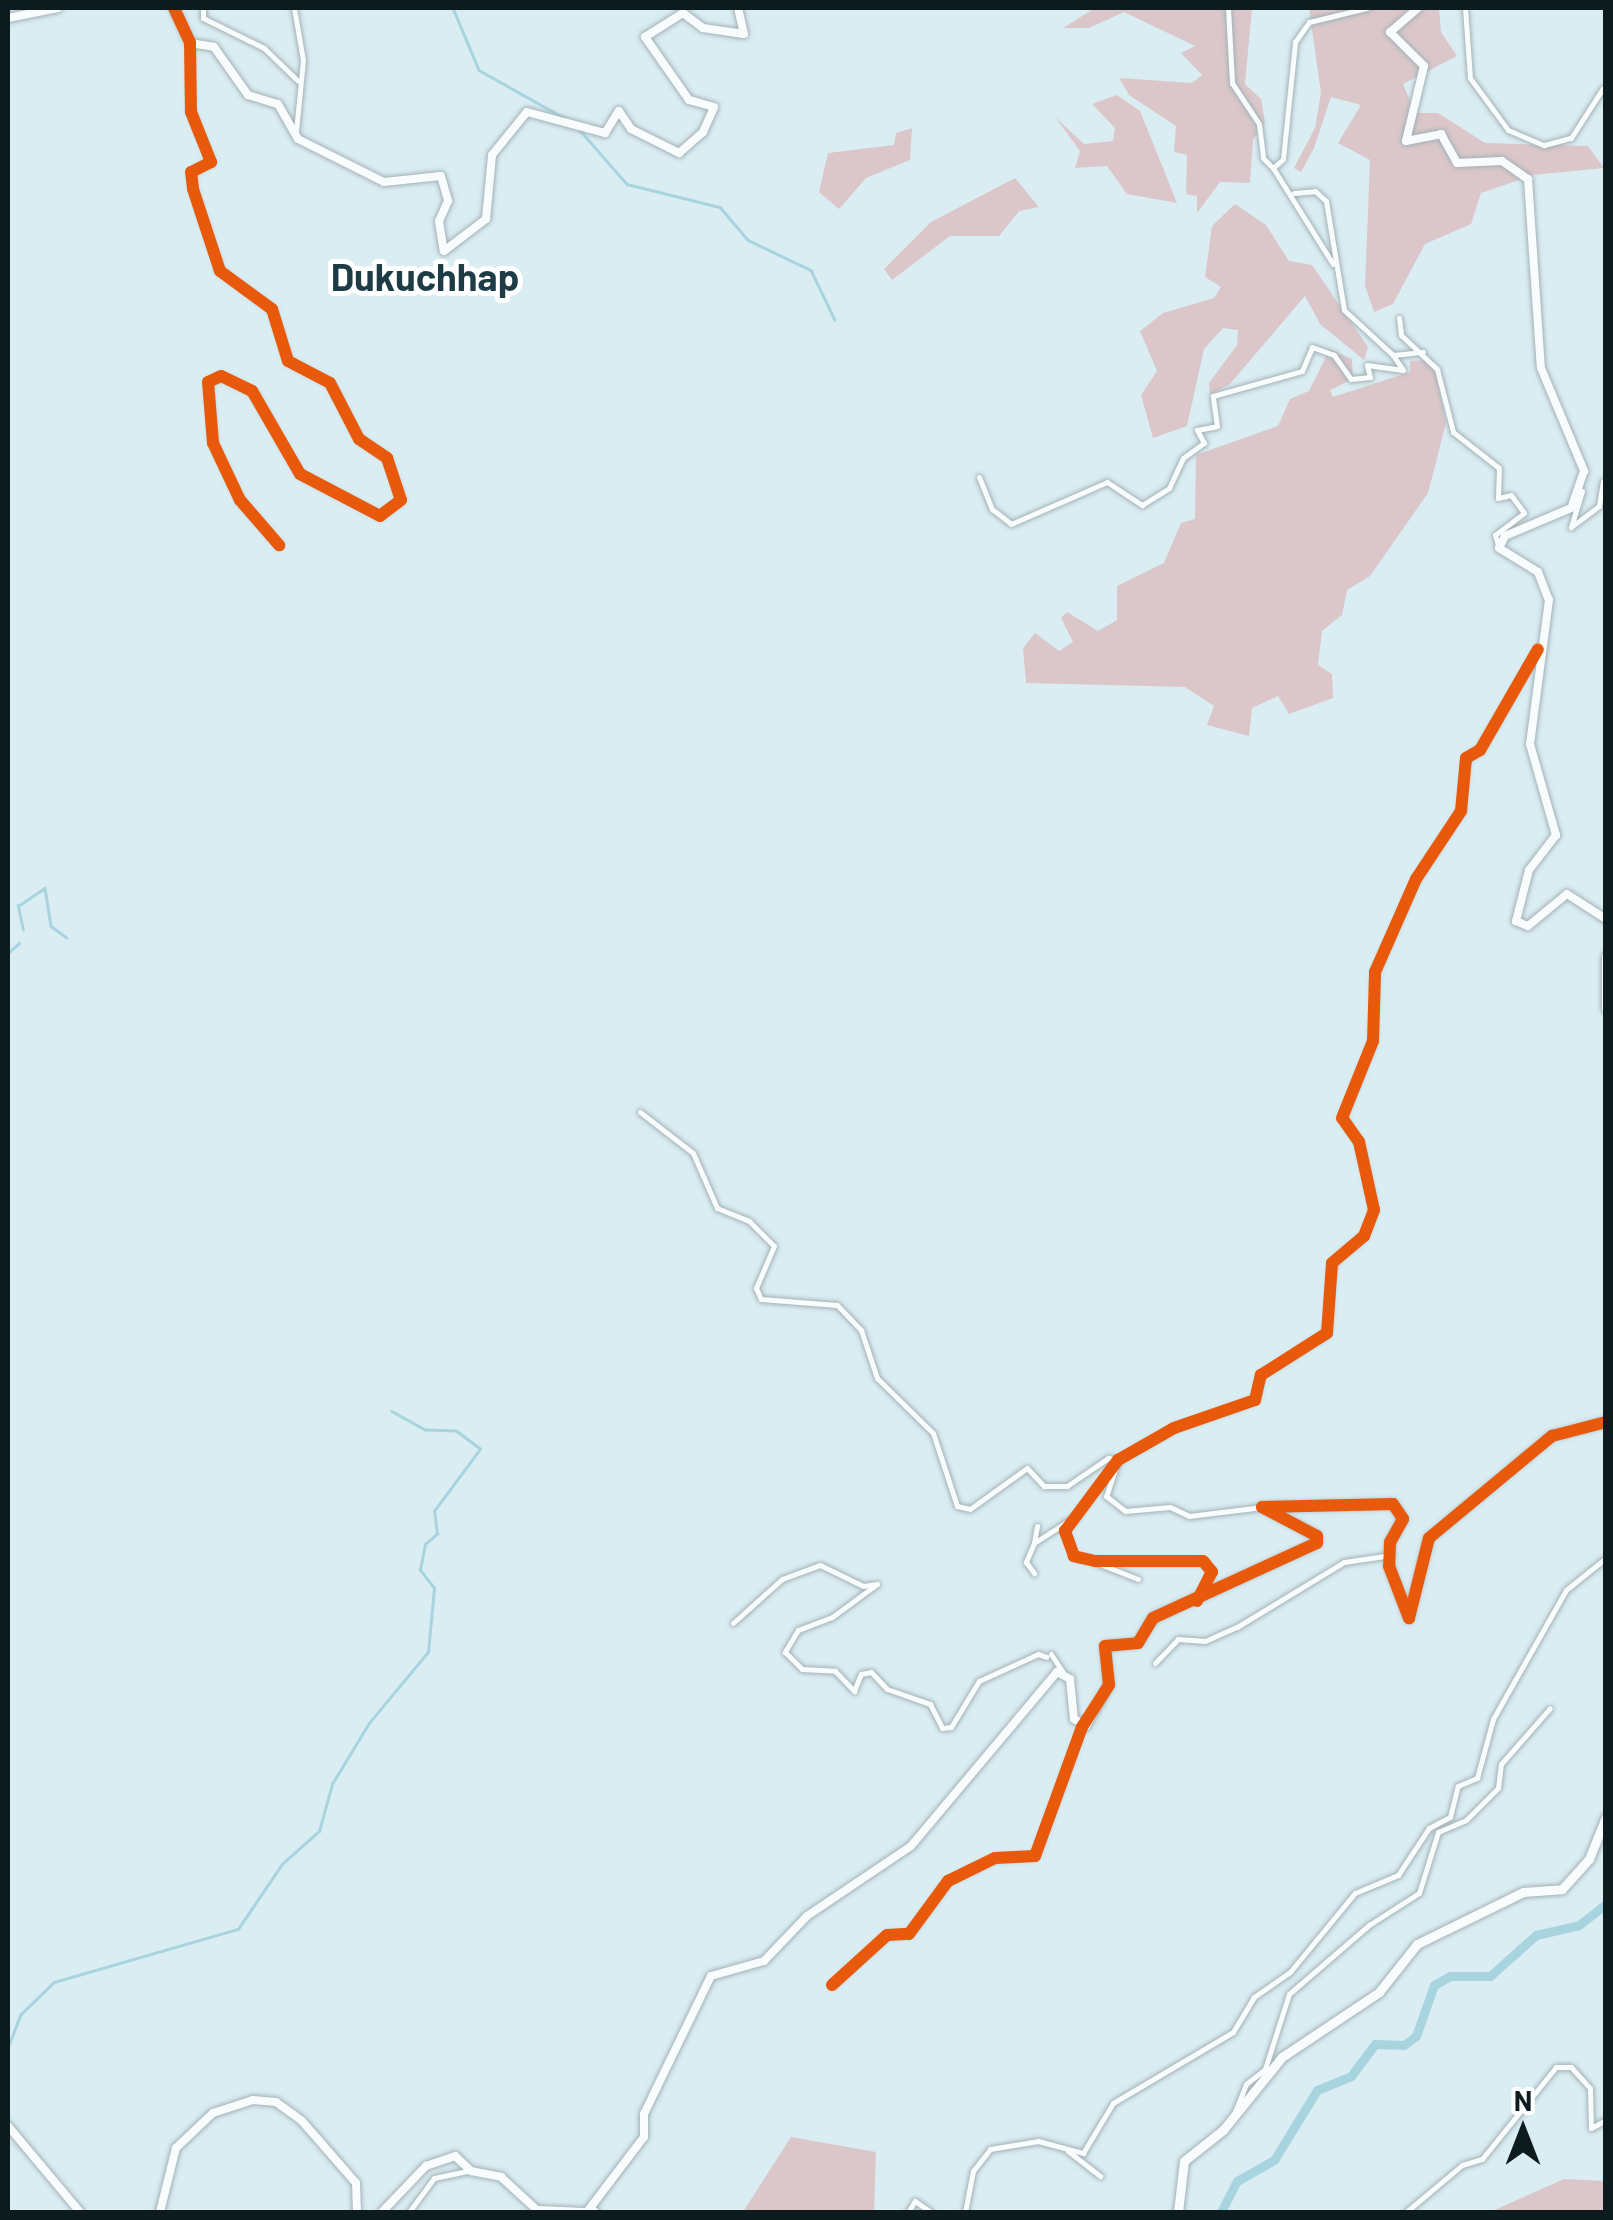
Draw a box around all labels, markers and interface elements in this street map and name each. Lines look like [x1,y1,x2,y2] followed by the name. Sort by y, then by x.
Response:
[331,254,519,300] district label: Dukuchhap
[1473,2080,1573,2180] north arrow
[1514,2083,1532,2117] text: N

